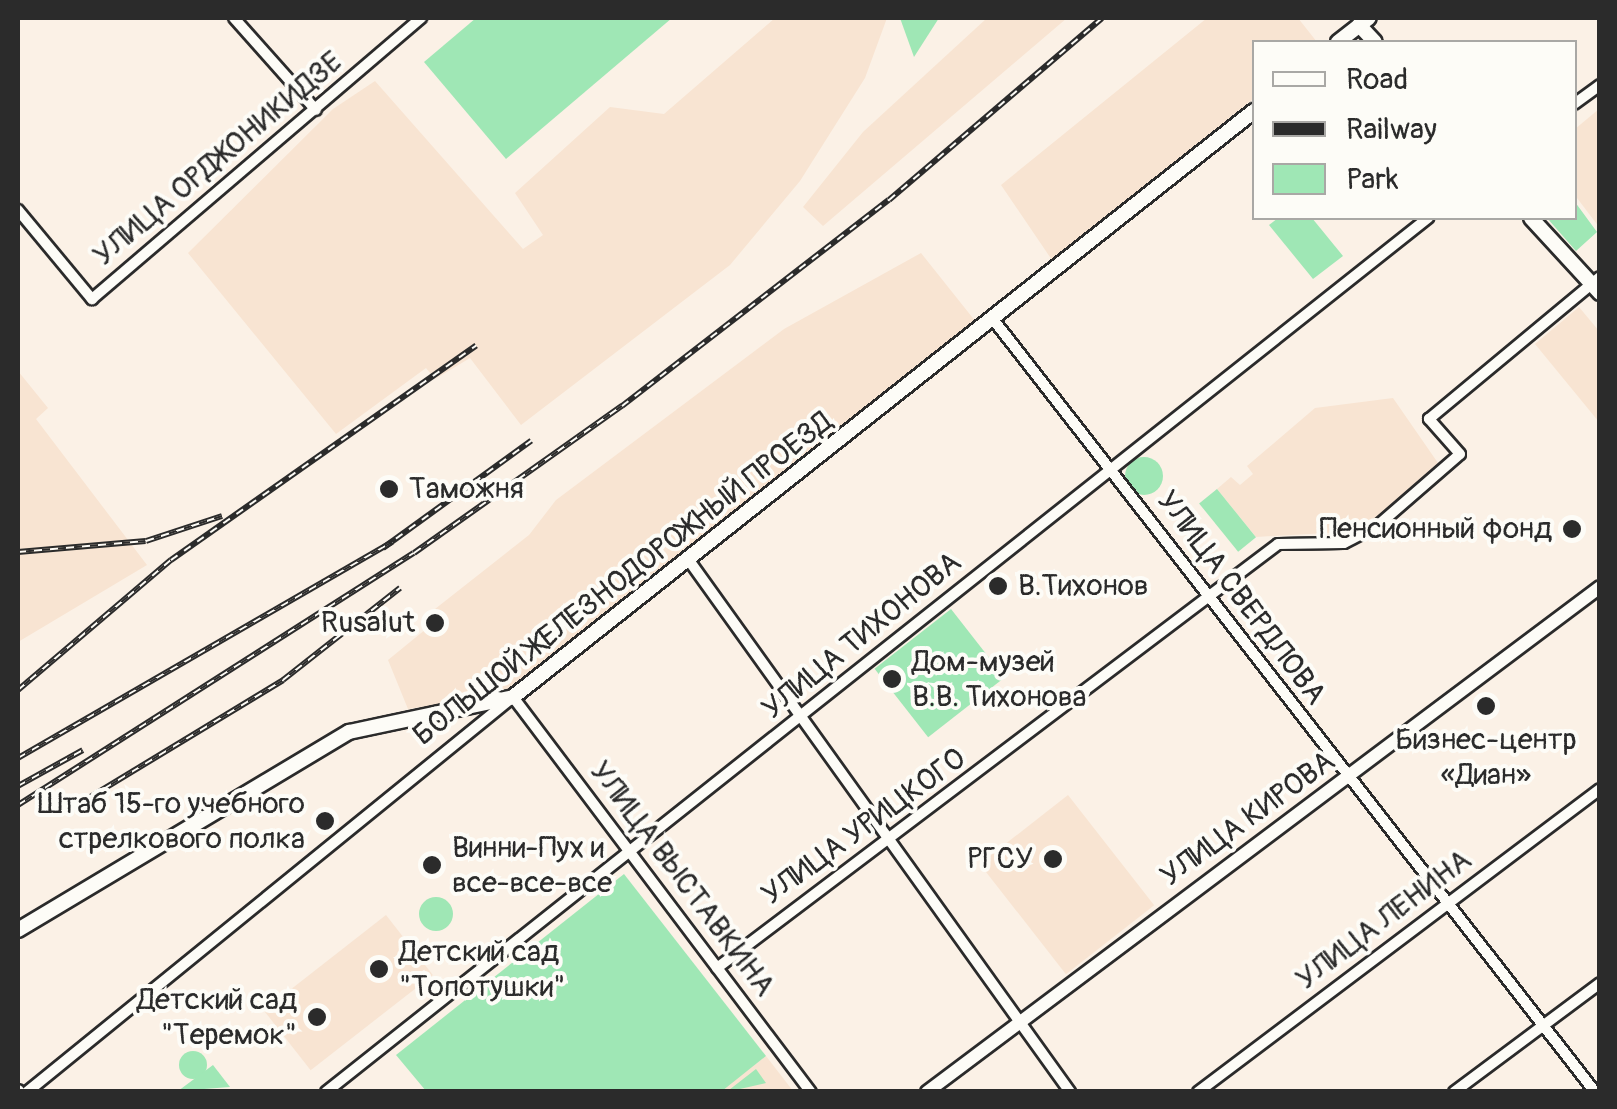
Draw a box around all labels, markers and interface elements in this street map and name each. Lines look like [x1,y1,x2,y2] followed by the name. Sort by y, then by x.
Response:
[1252,40,1577,220] legend
[86,44,350,274] street label: УЛИЦА ОРДЖОНИКИДЗЕ
[1346,61,1408,98] text: Road
[1346,111,1437,148] text: Railway
[1346,161,1399,198] text: Park
[406,404,840,754] street label: БОЛЬШОЙ ЖЕЛЕЗНОДОРОЖНЫЙ ПРОЕЗД
[409,471,524,507] place label: Таможня
[378,478,400,500] marker: Таможня
[1149,484,1333,712] street label: УЛИЦА СВЕРДЛОВА
[1319,511,1552,547] place label: Пенсионный фонд
[1561,518,1583,540] marker: Пенсионный фонд
[755,545,969,727] street label: УЛИЦА ТИХОНОВА
[1018,568,1148,604] place label: В.Тихонов
[987,575,1009,597] marker: В.Тихонов
[321,605,415,641] place label: Rusalut
[424,612,446,634] marker: Rusalut
[912,644,1087,714] place label: Дом-музей В.В. Тихонова
[881,668,903,690] marker: Дом-музей В.В. Тихонова
[1475,695,1497,717] marker: Бизнес-центр «Диан»
[1395,722,1577,792] place label: Бизнес-центр «Диан»
[755,741,973,913] street label: УЛИЦА УРИЦКОГО
[1154,744,1342,894] street label: УЛИЦА КИРОВА
[582,754,782,1004] street label: УЛИЦА ВЫСТАВКИНА
[38,786,305,856] place label: Штаб 15-го учебного стрелкового полка
[314,810,336,832] marker: Штаб 15-го учебного стрелкового полка
[452,830,612,900] place label: Винни-Пух и все-все-все
[967,841,1033,877] place label: РГСУ
[1289,842,1479,998] street label: УЛИЦА ЛЕНИНА
[1042,848,1064,870] marker: РГСУ
[421,854,443,876] marker: Винни-Пух и все-все-все
[399,934,565,1004] place label: Детский сад "Топотушки"
[368,958,390,980] marker: Детский сад "Топотушки"
[137,982,297,1052] place label: Детский сад "Теремок"
[306,1006,328,1028] marker: Детский сад "Теремок"

